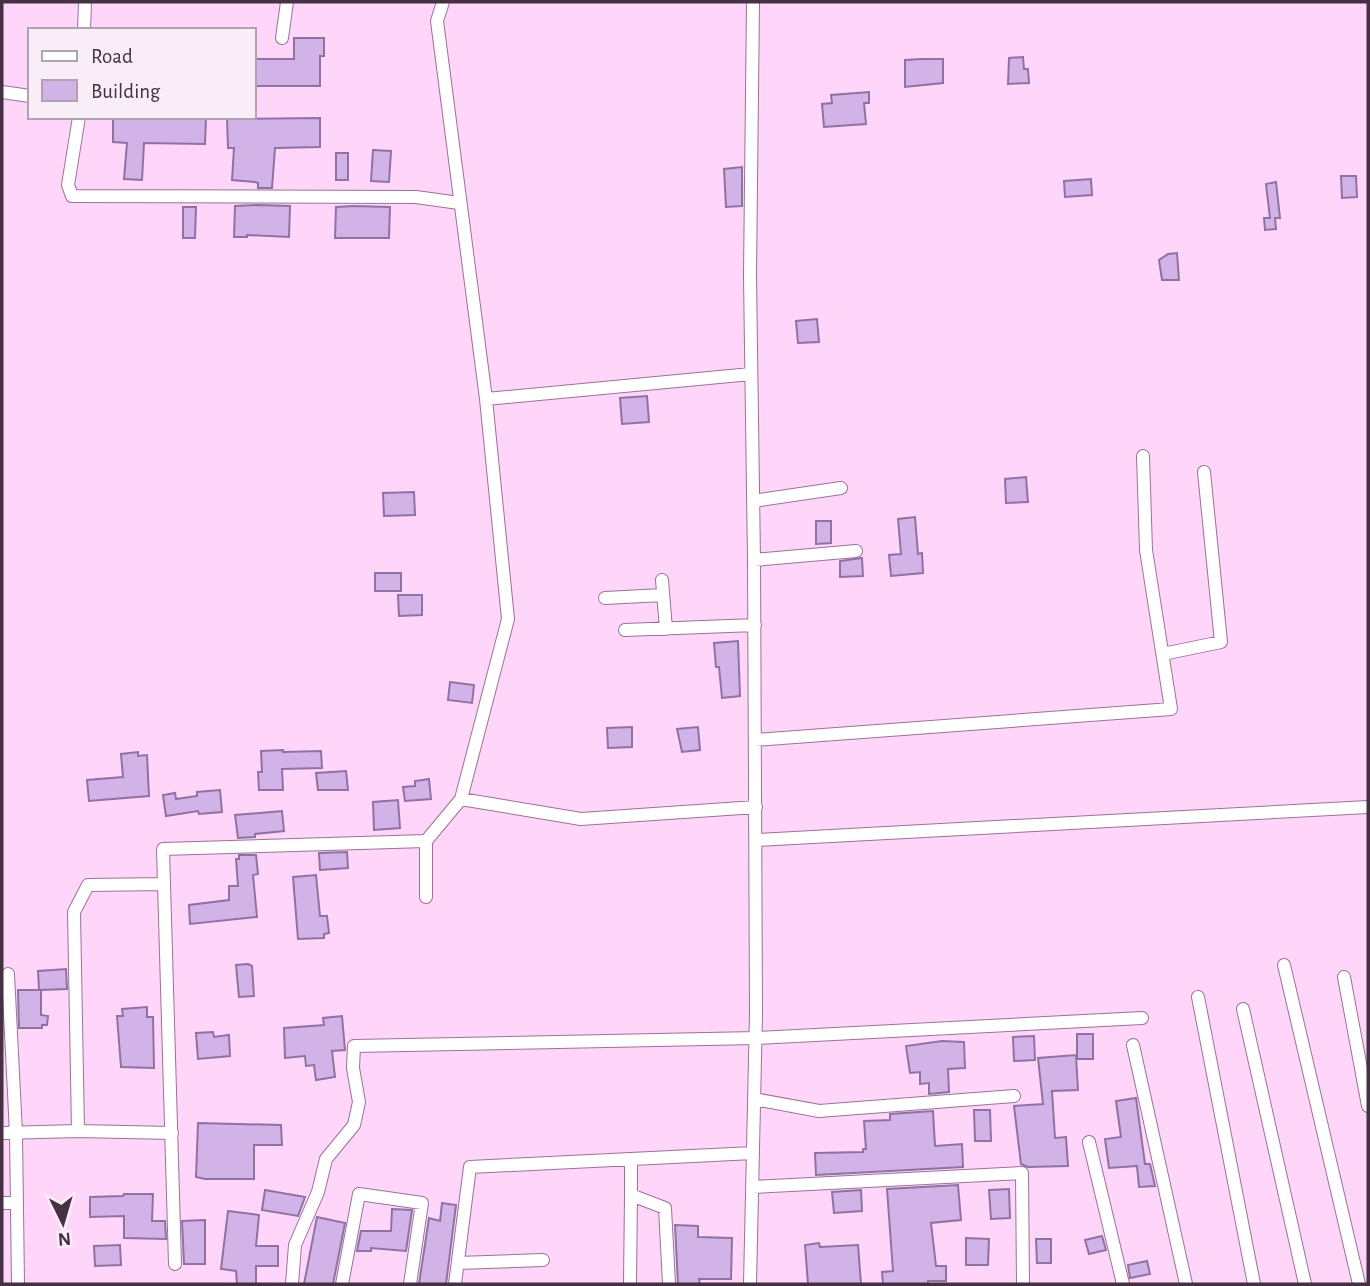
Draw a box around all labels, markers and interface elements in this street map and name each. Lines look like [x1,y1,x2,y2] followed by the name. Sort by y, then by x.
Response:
[28,28,256,119] legend
[91,46,133,67] text: Road
[91,81,161,102] text: Building
[28,1188,98,1258] north arrow
[57,1228,72,1248] text: N

